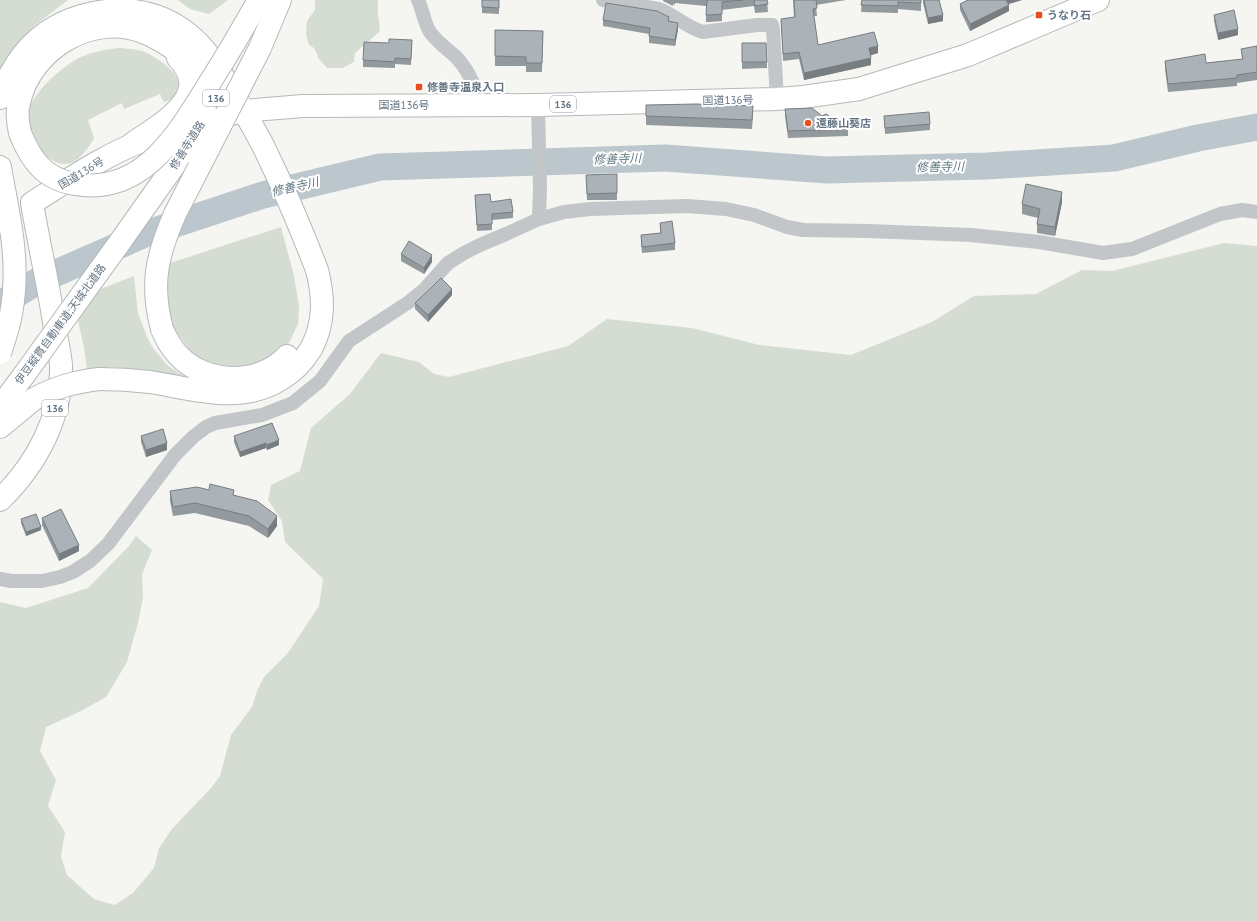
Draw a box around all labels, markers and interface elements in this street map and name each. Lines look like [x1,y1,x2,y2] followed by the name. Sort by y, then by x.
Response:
[1047,8,1091,22] place label: うなり石
[1034,10,1044,20] marker: うなり石
[427,80,504,94] place label: 修善寺温泉入口
[414,82,424,92] marker: 修善寺温泉入口
[203,90,229,106] road number: 136
[702,93,754,107] street label: 国道136号
[550,96,576,112] road number: 136
[379,98,430,112] street label: 国道136号
[816,116,871,130] place label: 遠藤山葵店
[166,118,208,172] street label: 修善寺道路
[803,118,813,128] marker: 遠藤山葵店
[593,150,643,167] water label: 修善寺川
[56,154,106,192] street label: 国道136号
[916,159,966,174] water label: 修善寺川
[270,173,322,199] water label: 修善寺川
[11,261,109,387] street label: 伊豆縦貫自動車道;天城北道路
[42,400,68,416] road number: 136

